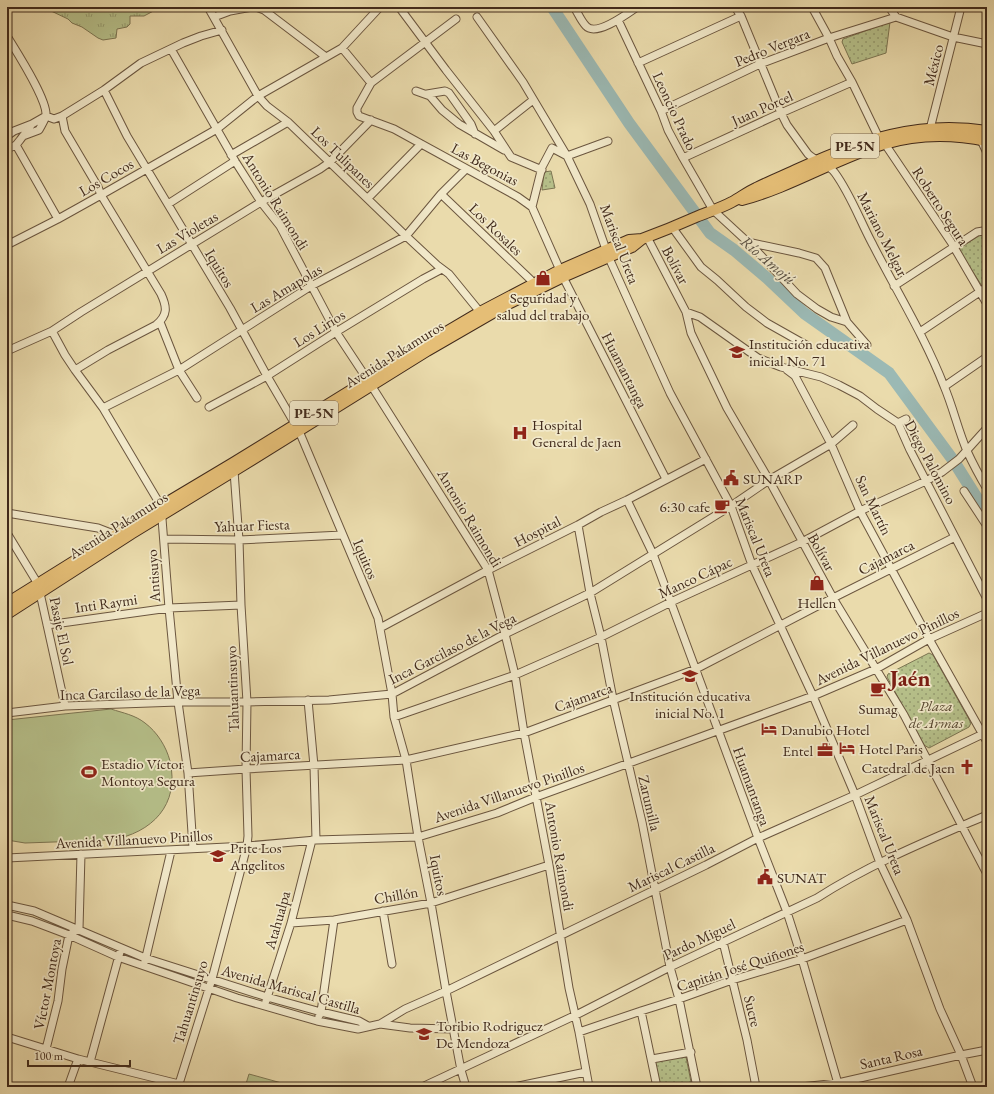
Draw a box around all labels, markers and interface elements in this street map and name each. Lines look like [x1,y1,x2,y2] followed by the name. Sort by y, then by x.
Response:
[732,23,812,71] street label: Pedro Vergara
[919,42,947,88] street label: México
[649,69,701,153] street label: Leoncio Prado
[727,86,796,131] street label: Juan Porcel
[307,122,379,192] street label: Los Tulipanes
[831,134,879,158] road number: PE-5N
[448,138,522,190] street label: Las Begonias
[238,148,314,253] street label: Antonio Raimondi
[75,154,137,200] street label: Los Cocos
[908,163,974,249] street label: Roberto Segura
[854,189,912,279] street label: Mariano Melgar
[465,199,527,259] street label: Los Rosales
[596,201,644,287] street label: Mariscal Ureta
[153,206,221,258] street label: Las Violetas
[736,231,800,289] water label: Río Amojú
[658,243,694,287] street label: Bolívar
[201,245,239,291] street label: Iquitos
[247,259,325,317] street label: Las Amapolas
[534,269,552,287] shop icon: Seguridad y salud del trabajo
[497,288,589,324] place label: Seguridad y salud del trabajo
[290,305,349,351] street label: Los Lirios
[340,316,447,393] street label: Avenida Pakamuros
[598,329,652,411] street label: Huamantanga
[749,334,870,370] place label: Institución educativa inicial No. 71
[728,343,746,361] school or university icon: Institución educativa inicial No. 71
[290,401,338,425] road number: PE-5N
[532,415,622,451] place label: Hospital General de Jaen
[901,416,961,508] street label: Diego Palomino
[511,424,529,442] hospital icon: Hospital General de Jaen
[433,465,507,571] street label: Antonio Raimondi
[722,469,740,487] public building icon: SUNARP
[743,469,802,488] place label: SUNARP
[851,472,897,538] street label: San Martín
[64,487,171,564] street label: Avenida Pakamuros
[731,495,781,579] street label: Mariscal Ureta
[660,497,710,516] place label: 6:30 cafe
[713,497,731,515] cafe icon: 6:30 cafe
[510,511,564,551] street label: Hospital
[214,514,290,536] street label: Yahuar Fiesta
[804,530,840,574] street label: Bolívar
[855,535,917,579] street label: Cajamarca
[349,536,383,582] street label: Iquitos
[142,549,164,604] street label: Antisuyo
[655,552,735,602] street label: Manco Cápac
[808,574,826,592] shop icon: Hellen
[74,589,139,617] street label: Inti Raymi
[798,593,837,612] place label: Hellen
[46,595,79,667] street label: Pasaje El Sol
[811,603,962,690] street label: Avenida Villanuevo Pinillos
[385,608,519,688] street label: Inca Garcilaso de la Vega
[221,645,243,733] street label: Tahuantinsuyo
[888,663,930,693] district label: Jaén
[681,667,699,685] school or university icon: Institución educativa inicial No. 1
[551,678,615,716] street label: Cajamarca
[60,680,201,704] street label: Inca Garcilaso de la Vega
[869,680,887,698] cafe icon: Sumag
[630,686,750,722] place label: Institución educativa inicial No. 1
[909,696,964,732] park label: Plaza de Armas
[858,699,898,718] place label: Sumag
[760,720,778,738] hotel icon: Danubio Hotel
[781,720,870,739] place label: Danubio Hotel
[838,739,856,757] hotel icon: Hotel Paris
[859,739,923,758] place label: Hotel Paris
[782,741,813,760] place label: Entel
[816,741,834,759] office icon: Entel
[239,744,301,766] street label: Cajamarca
[729,744,775,828] street label: Huamantanga
[101,754,195,790] place label: Estadio Víctor Montoya Segura
[430,757,587,827] street label: Avenida Villanuevo Pinillos
[861,758,955,777] place label: Catedral de Jaen
[958,758,976,776] church icon: Catedral de Jaen
[80,763,98,781] sports icon: Estadio Víctor Montoya Segura
[634,773,666,833] street label: Zarumilla
[860,793,910,877] street label: Mariscal Ureta
[541,799,579,913] street label: Antonio Raimondi
[54,825,213,853] street label: Avenida Villanuevo Pinillos
[229,838,285,874] place label: Prite Los Angelitos
[624,838,718,896] street label: Mariscal Castilla
[209,847,227,865] school or university icon: Prite Los Angelitos
[426,853,452,897] street label: Iquitos
[756,868,774,886] public building icon: SUNAT
[777,868,827,887] place label: SUNAT
[372,882,420,908] street label: Chillón
[259,889,294,952] street label: Atahualpa
[660,914,739,964] street label: Pardo Miguel
[674,936,806,996] street label: Capitán José Quiñones
[29,937,65,1031] street label: Víctor Montoya
[168,958,212,1046] street label: Tahuantinsuyo
[218,960,363,1018] street label: Avenida Mariscal Castilla
[740,993,766,1029] street label: Sucre
[436,1016,543,1052] place label: Toribio Rodriguez De Mendoza
[415,1025,433,1043] school or university icon: Toribio Rodriguez De Mendoza
[858,1041,924,1073] street label: Santa Rosa
[28,1042,130,1068] scale bar
[34,1048,64,1064] text: 100 m

